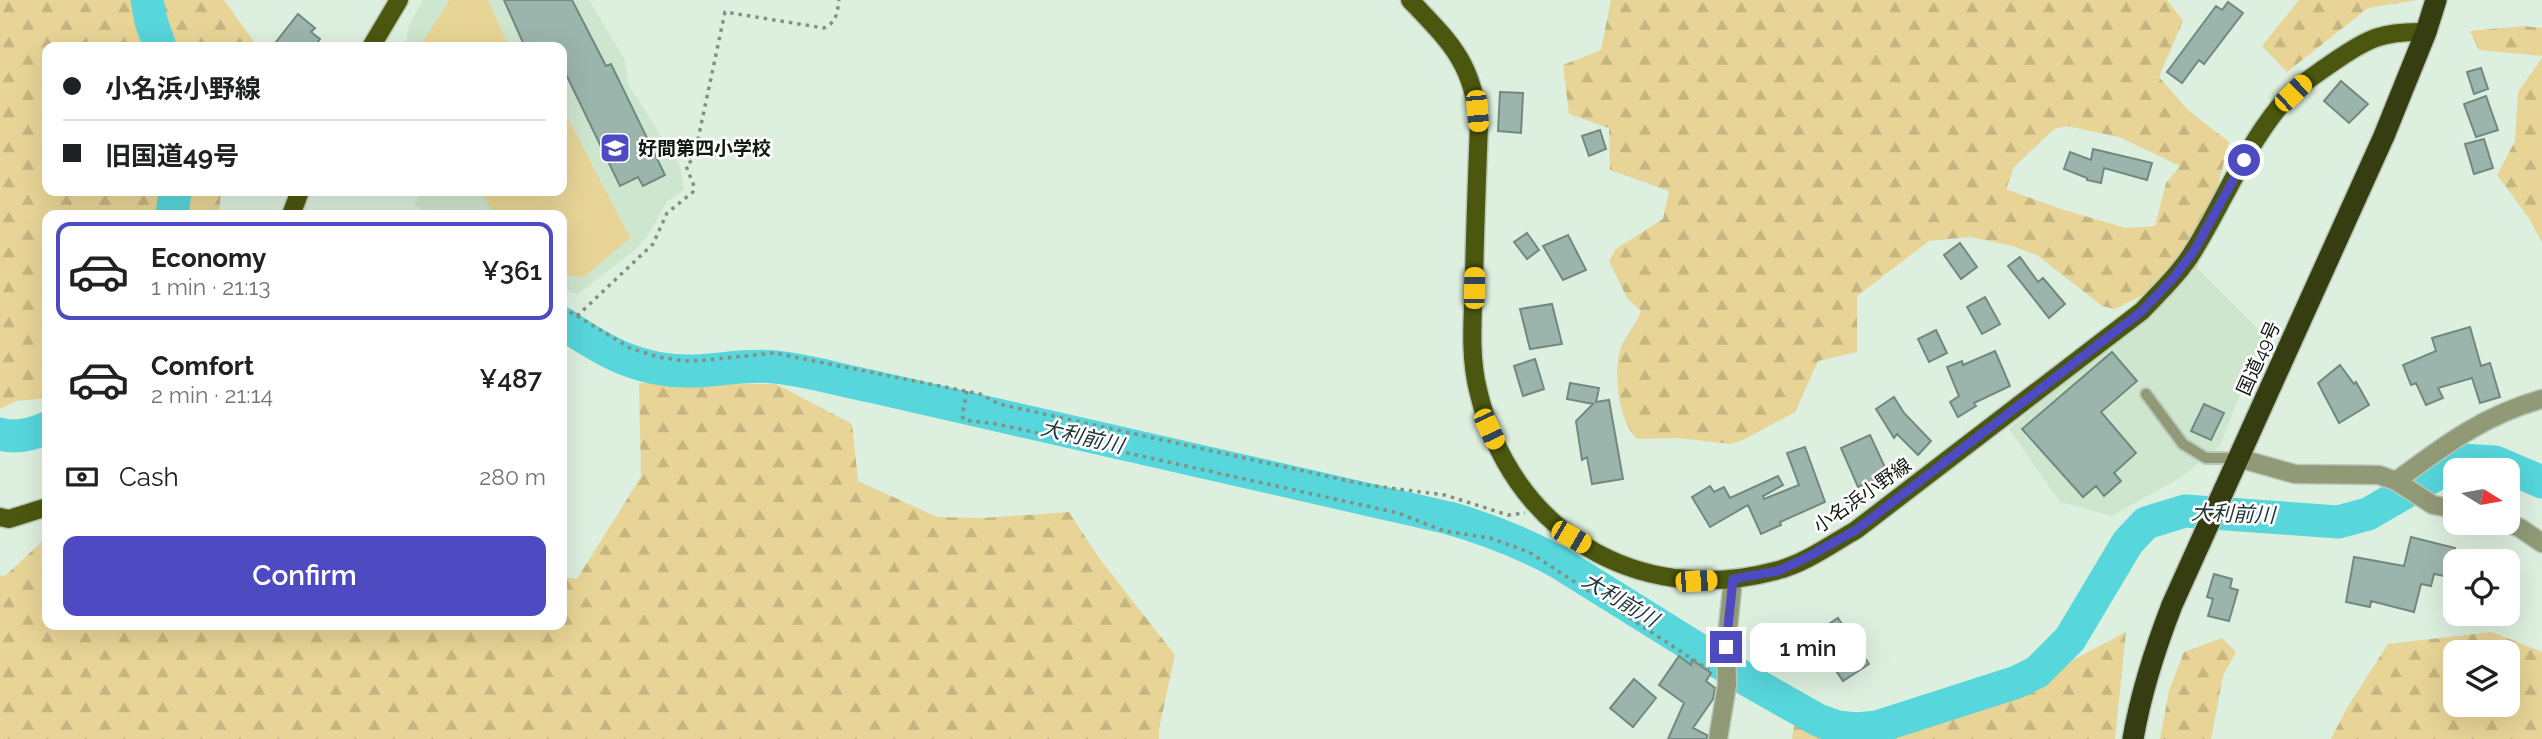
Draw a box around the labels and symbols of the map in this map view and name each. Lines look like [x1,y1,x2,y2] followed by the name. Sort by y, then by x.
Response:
[2271,71,2316,115] car
[1465,89,1490,133] car
[598,131,632,165] school or university icon: 好間第四小学校
[638,137,771,159] place label: 好間第四小学校
[2228,144,2260,176] route start
[1464,267,1485,309] car
[2232,318,2284,398] street label: 国道49号
[1471,406,1508,452] car
[1038,415,1128,459] water label: 大利前川
[1809,453,1915,537] street label: 小名浜小野線
[2443,458,2520,536] north arrow
[2191,500,2277,528] water label: 大利前川
[1548,517,1595,557] car
[1578,567,1664,633] water label: 大利前川
[1675,569,1718,593] car
[1750,622,1866,672] callout: 1 min
[1710,631,1742,663] route end

